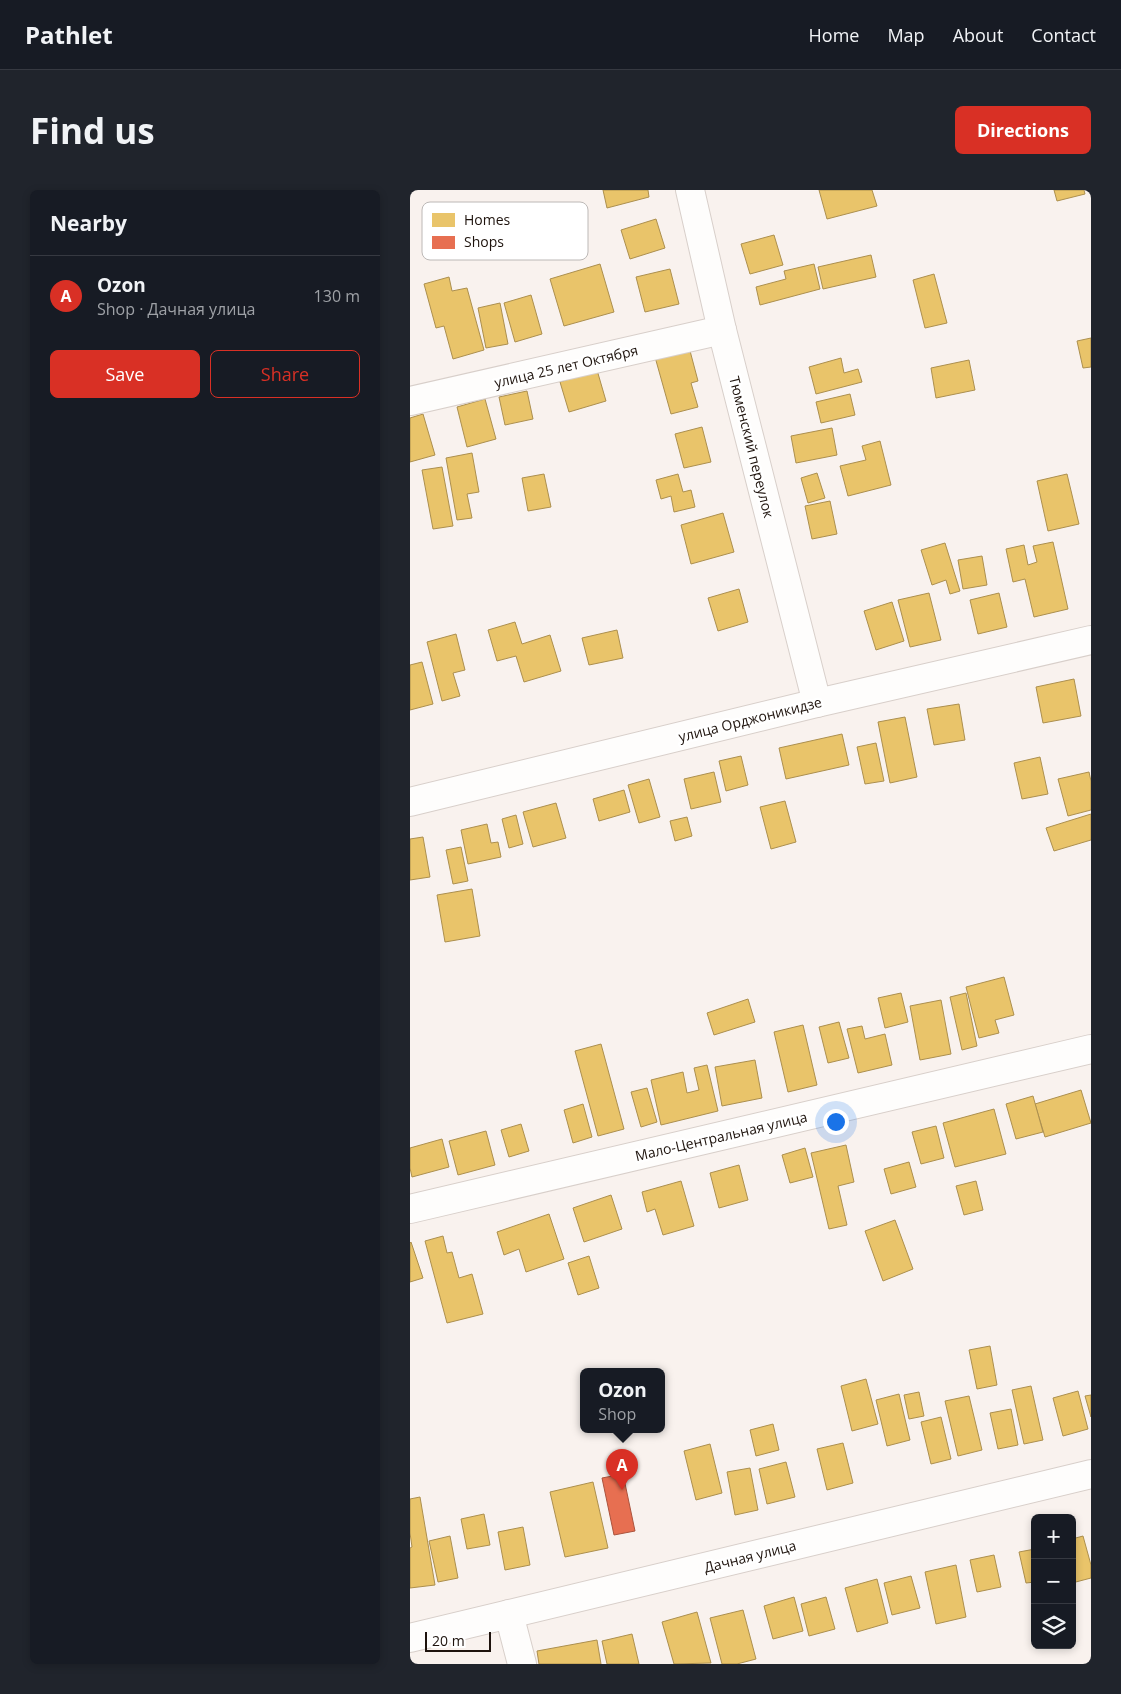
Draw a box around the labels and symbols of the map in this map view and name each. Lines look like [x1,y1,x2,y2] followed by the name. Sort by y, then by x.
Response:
[422,202,588,260] legend
[464,210,511,229] text: Homes
[464,232,504,251] text: Shops
[492,340,640,392] street label: улица 25 лет Октября
[725,374,779,521] street label: Тюменский переулок
[676,692,824,746] street label: улица Орджоникидзе
[633,1107,809,1165] street label: Мало-Центральная улица
[823,1109,849,1135] your location
[606,1449,638,1490] pin: A
[702,1535,798,1577] street label: Дачная улица
[425,1629,491,1652] scale bar

